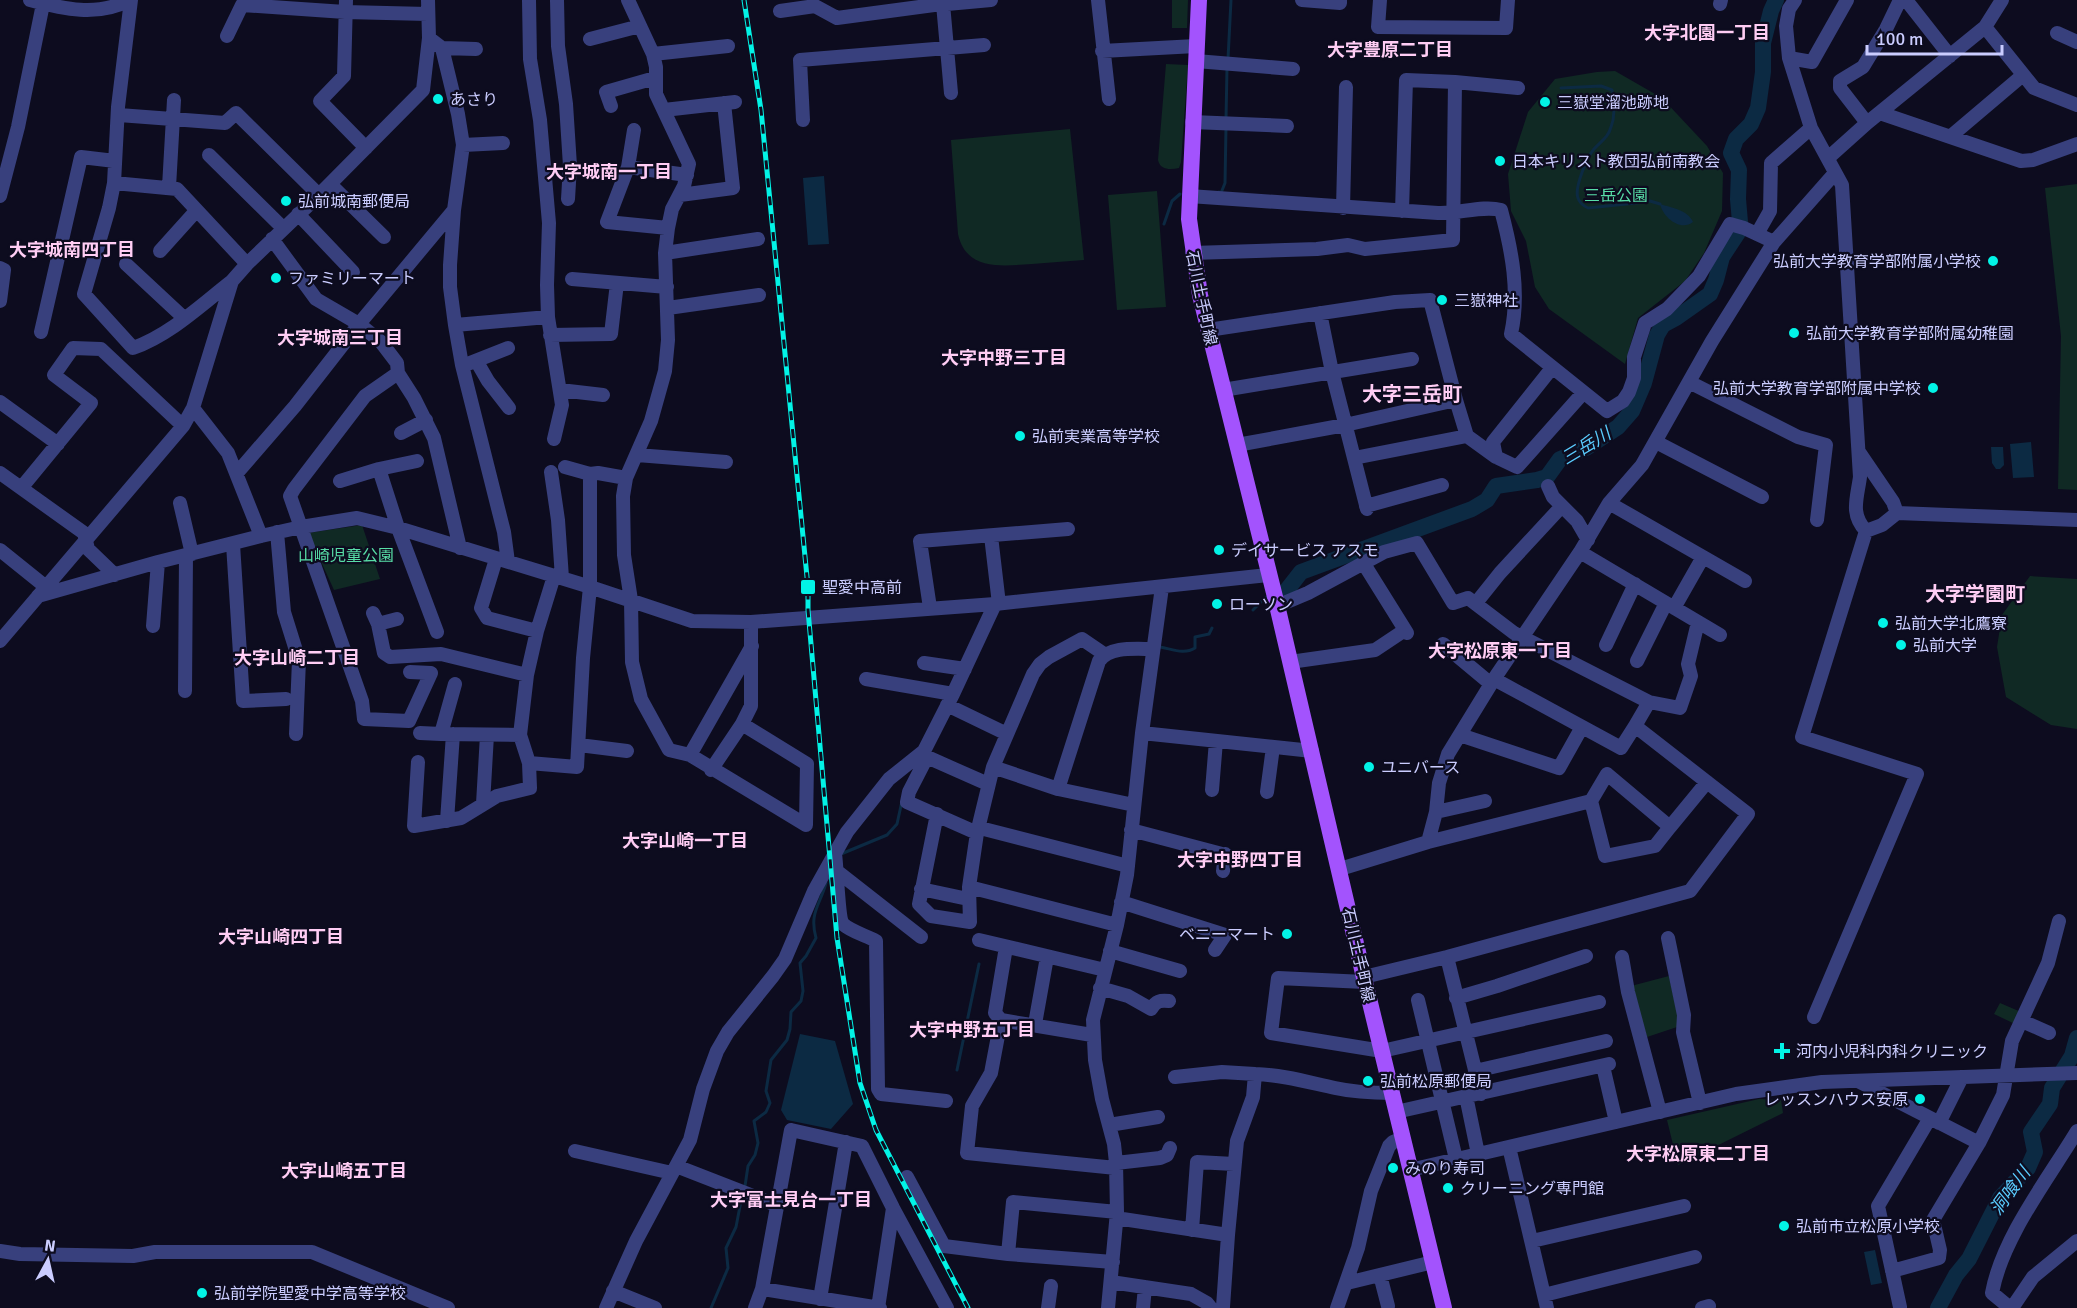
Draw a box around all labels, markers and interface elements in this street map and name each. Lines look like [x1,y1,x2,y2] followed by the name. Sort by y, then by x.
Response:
[1867,18,2002,56] scale bar
[1644,22,1770,44] district label: 大字北園一丁目
[1876,28,1923,50] text: 100 m
[1327,39,1453,61] district label: 大字豊原二丁目
[450,90,498,110] place label: あさり
[431,92,445,106] marker: あさり
[1557,93,1669,113] place label: 三嶽堂溜池跡地
[1538,95,1552,109] marker: 三嶽堂溜池跡地
[1512,152,1720,172] place label: 日本キリスト教団弘前南教会
[1493,154,1507,168] marker: 日本キリスト教団弘前南教会
[546,161,672,183] district label: 大字城南一丁目
[1584,186,1648,206] park label: 三岳公園
[298,192,410,212] place label: 弘前城南郵便局
[279,194,293,208] marker: 弘前城南郵便局
[9,239,135,261] district label: 大字城南四丁目
[1181,249,1221,347] street label: 石川土手町線
[1773,252,1981,272] place label: 弘前大学教育学部附属小学校
[1986,254,2000,268] marker: 弘前大学教育学部附属小学校
[288,269,416,289] place label: ファミリーマート
[269,271,283,285] marker: ファミリーマート
[1454,291,1518,311] place label: 三嶽神社
[1435,293,1449,307] marker: 三嶽神社
[1806,324,2014,344] place label: 弘前大学教育学部附属幼稚園
[1787,326,1801,340] marker: 弘前大学教育学部附属幼稚園
[277,327,403,349] district label: 大字城南三丁目
[941,347,1067,369] district label: 大字中野三丁目
[1713,379,1921,399] place label: 弘前大学教育学部附属中学校
[1926,381,1940,395] marker: 弘前大学教育学部附属中学校
[1362,382,1462,407] district label: 大字三岳町
[1557,422,1617,469] water label: 三岳川
[1032,427,1160,447] place label: 弘前実業高等学校
[1013,429,1027,443] marker: 弘前実業高等学校
[1231,541,1379,561] place label: デイサービス アスモ
[1212,543,1226,557] marker: デイサービス アスモ
[298,546,394,566] park label: 山崎児童公園
[799,578,817,596] marker: 聖愛中高前
[822,578,902,598] place label: 聖愛中高前
[1925,582,2025,607] district label: 大字学園町
[1229,595,1293,615] place label: ローソン
[1210,597,1224,611] marker: ローソン
[1895,614,2007,634] place label: 弘前大学北鷹寮
[1876,616,1890,630] marker: 弘前大学北鷹寮
[1913,636,1977,656] place label: 弘前大学
[1894,638,1908,652] marker: 弘前大学
[1428,640,1572,662] district label: 大字松原東一丁目
[234,647,360,669] district label: 大字山崎二丁目
[1381,758,1460,778] place label: ユニバース
[1362,760,1376,774] marker: ユニバース
[622,830,748,852] district label: 大字山崎一丁目
[1177,849,1303,871] district label: 大字中野四丁目
[1337,906,1379,1004] street label: 石川土手町線
[1179,925,1275,945] place label: ベニーマート
[218,926,344,948] district label: 大字山崎四丁目
[1280,927,1294,941] marker: ベニーマート
[909,1019,1035,1041] district label: 大字中野五丁目
[1773,1042,1791,1060] marker: 河内小児科内科クリニック
[1796,1042,1988,1062] place label: 河内小児科内科クリニック
[1380,1072,1492,1092] place label: 弘前松原郵便局
[1361,1074,1375,1088] marker: 弘前松原郵便局
[1764,1090,1908,1110] place label: レッスンハウス安原
[1913,1092,1927,1106] marker: レッスンハウス安原
[1626,1143,1770,1165] district label: 大字松原東二丁目
[1405,1159,1485,1179] place label: みのり寿司
[281,1160,407,1182] district label: 大字山崎五丁目
[1386,1161,1400,1175] marker: みのり寿司
[1985,1161,2036,1219] water label: 洞喰川
[1460,1179,1604,1199] place label: クリーニング専門館
[1441,1181,1455,1195] marker: クリーニング専門館
[710,1189,872,1211] district label: 大字富士見台一丁目
[1796,1217,1940,1237] place label: 弘前市立松原小学校
[1777,1219,1791,1233] marker: 弘前市立松原小学校
[18,1230,78,1290] north arrow
[43,1235,57,1257] text: N
[214,1284,406,1304] place label: 弘前学院聖愛中学高等学校
[195,1286,209,1300] marker: 弘前学院聖愛中学高等学校

